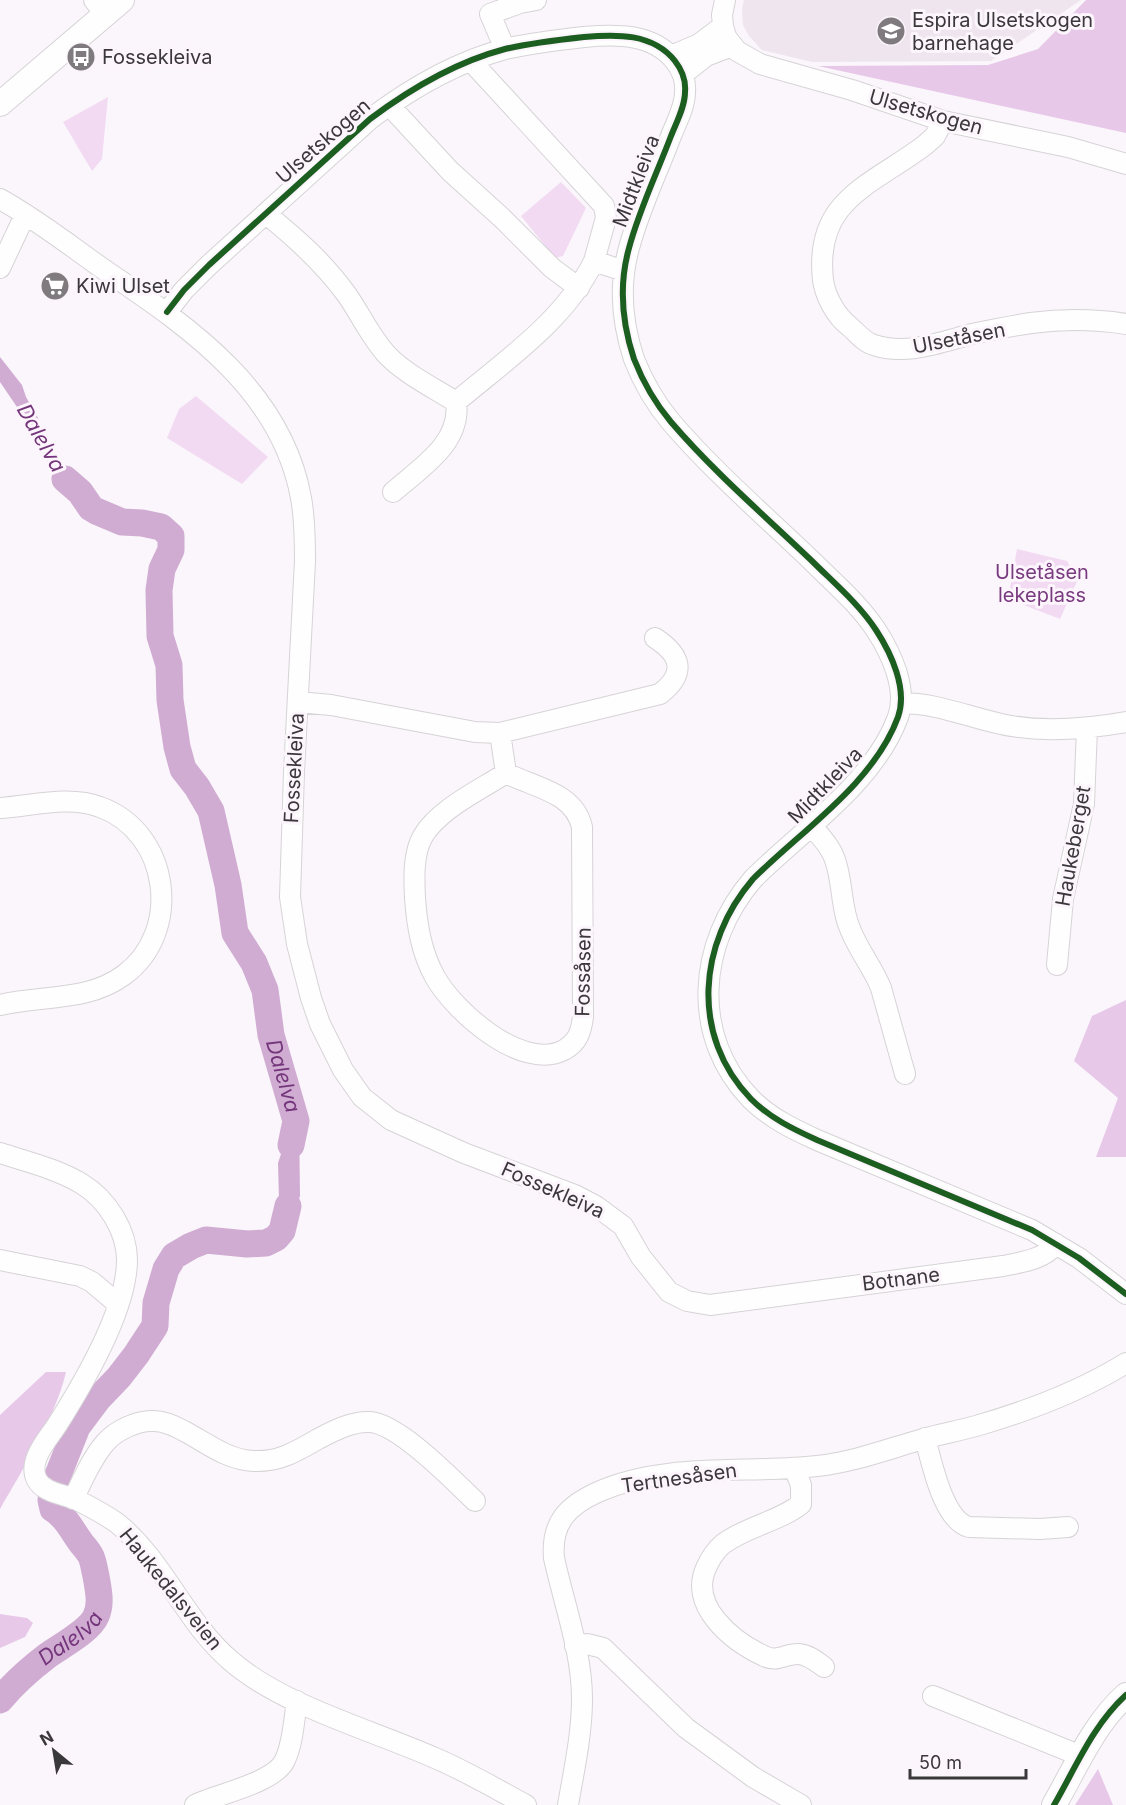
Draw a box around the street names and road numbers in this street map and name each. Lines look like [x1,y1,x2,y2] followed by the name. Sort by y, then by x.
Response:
[866,84,986,140] street label: Ulsetskogen
[271,94,375,188] street label: Ulsetskogen
[607,132,665,230] street label: Midtkleiva
[911,317,1007,359] street label: Ulsetåsen
[279,712,309,824] street label: Fossekleiva
[783,742,867,828] street label: Midtkleiva
[1051,784,1095,908] street label: Haukeberget
[570,927,596,1017] street label: Fossåsen
[498,1157,608,1223] street label: Fossekleiva
[861,1262,941,1296] street label: Botnane
[620,1458,738,1498] street label: Tertnesåsen
[115,1523,227,1655] street label: Haukedalsveien

